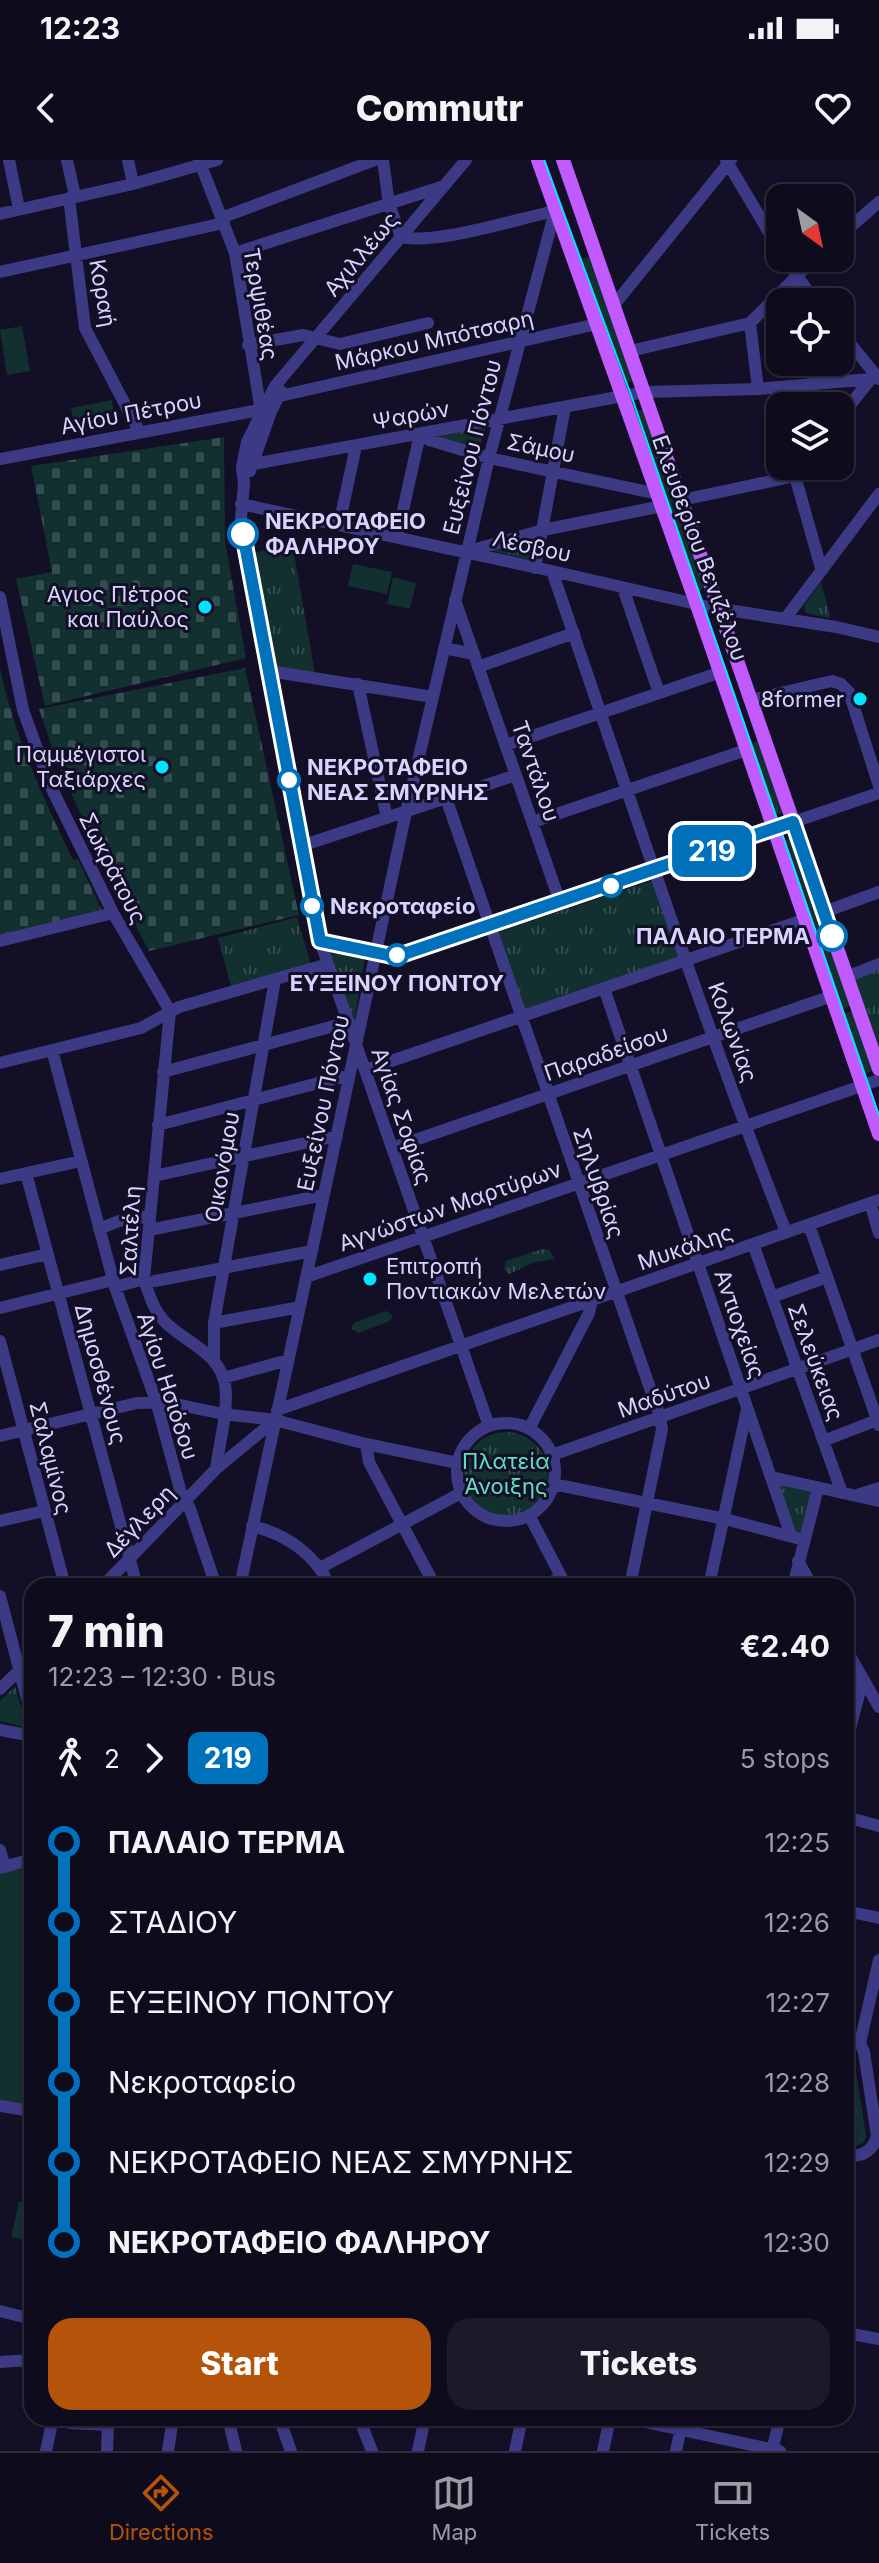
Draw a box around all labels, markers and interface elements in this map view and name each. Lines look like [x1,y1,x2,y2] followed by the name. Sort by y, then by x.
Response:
[40,10,120,46] text: 12:23
[24,86,68,130] icon: back
[356,86,523,130] text: Commutr
[811,86,855,130] icon: heart
[766,184,854,272] north arrow
[766,184,854,480] map controls
[318,207,404,301] street label: Αχιλλέως
[238,246,284,362] street label: Τερψιθέας
[84,257,122,329] street label: Κοραή
[766,288,854,376] button: locate
[332,305,536,375] street label: Μάρκου Μπότσαρη
[438,357,506,537] street label: Ευξείνου Πόντου
[58,387,204,439] street label: Αγίου Πέτρου
[766,392,854,480] button: layers
[370,395,452,435] street label: Ψαρών
[505,428,577,468] street label: Σάμου
[647,432,753,664] street label: Ελευθερίου Βενιζέλου
[265,508,426,559] place label: ΝΕΚΡΟΤΑΦΕΙΟ ΦΑΛΗΡΟΥ
[228,519,258,549] marker: ΝΕΚΡΟΤΑΦΕΙΟ ΦΑΛΗΡΟΥ
[490,525,574,567] street label: Λέσβου
[47,581,189,632] place label: Αγιος Πέτρος και Παύλος
[196,598,214,616] marker: Αγιος Πέτρος και Παύλος
[761,686,844,712] place label: 8former
[851,690,869,708] marker: 8former
[507,717,565,825] street label: Ταντάλου
[16,741,146,792] place label: Παμμέγιστοι Ταξιάρχες
[307,754,489,805] place label: ΝΕΚΡΟΤΑΦΕΙΟ ΝΕΑΣ ΣΜΥΡΝΗΣ
[153,758,171,776] marker: Παμμέγιστοι Ταξιάρχες
[278,769,300,791] marker: ΝΕΚΡΟΤΑΦΕΙΟ ΝΕΑΣ ΣΜΥΡΝΗΣ
[74,808,152,928] street label: Σωκράτους
[666,825,758,877] line badge: 219
[688,834,736,868] text: 219
[600,875,622,897] unlabelled marker
[330,893,475,919] place label: Νεκροταφείο
[301,895,323,917] marker: Νεκροταφείο
[817,921,847,951] marker: ΠΑΛΑΙΟ ΤΕΡΜΑ
[636,923,810,949] place label: ΠΑΛΑΙΟ ΤΕΡΜΑ
[386,944,408,966] marker: ΕΥΞΕΙΝΟΥ ΠΟΝΤΟΥ
[290,970,504,996] place label: ΕΥΞΕΙΝΟΥ ΠΟΝΤΟΥ
[703,979,763,1085] street label: Κολωνίας
[292,1012,354,1194] street label: Ευξείνου Πόντου
[541,1020,671,1086] street label: Παραδείσου
[366,1044,438,1188] street label: Αγίας Σοφίας
[199,1110,245,1224] street label: Οικονόμου
[568,1124,630,1242] street label: Σηλυβρίας
[335,1156,565,1256] street label: Αγνώστων Μαρτύρων
[115,1185,145,1277] street label: Σαλτέλη
[634,1219,736,1275] street label: Μυκάλης
[386,1253,606,1304] place label: Επιτροπή Ποντιακών Μελετών
[709,1266,771,1382] street label: Αντιοχείας
[361,1270,379,1288] marker: Επιτροπή Ποντιακών Μελετών
[783,1300,849,1424] street label: Σελεύκειας
[70,1301,132,1447] street label: Δημοσθένους
[132,1309,204,1463] street label: Αγίου Ησιόδου
[614,1367,714,1423] street label: Μαδύτου
[24,1399,78,1517] street label: Σαλαμίνος
[462,1448,550,1499] park label: Πλατεία Άνοιξης
[98,1480,180,1562] street label: Δέγλερη
[48,1604,165,1658] text: 7 min
[740,1628,830,1664] text: €2.40
[48,1661,276,1692] text: 12:23 – 12:30 · Bus
[48,1736,92,1780] icon: walk
[132,1736,176,1780] icon: forward
[204,1741,252,1775] text: 219
[104,1743,120,1774] text: 2
[740,1743,830,1774] text: 5 stops
[108,1824,345,1860] text: ΠΑΛΑΙΟ ΤΕΡΜΑ
[764,1827,830,1858] text: 12:25
[108,1904,237,1940] text: ΣΤΑΔΙΟΥ
[764,1907,830,1938] text: 12:26
[108,1984,394,2020] text: ΕΥΞΕΙΝΟΥ ΠΟΝΤΟΥ
[766,1987,830,2018] text: 12:27
[108,2064,296,2100] text: Νεκροταφείο
[764,2067,830,2098] text: 12:28
[108,2144,574,2180] text: ΝΕΚΡΟΤΑΦΕΙΟ ΝΕΑΣ ΣΜΥΡΝΗΣ
[764,2147,830,2178] text: 12:29
[108,2224,491,2260] text: ΝΕΚΡΟΤΑΦΕΙΟ ΦΑΛΗΡΟΥ
[764,2227,830,2258] text: 12:30
[48,2318,431,2410] button: Start
[447,2318,830,2410] button: Tickets
[109,2471,214,2545] tab: Directions
[432,2471,477,2545] tab: Map
[695,2471,770,2545] tab: Tickets

